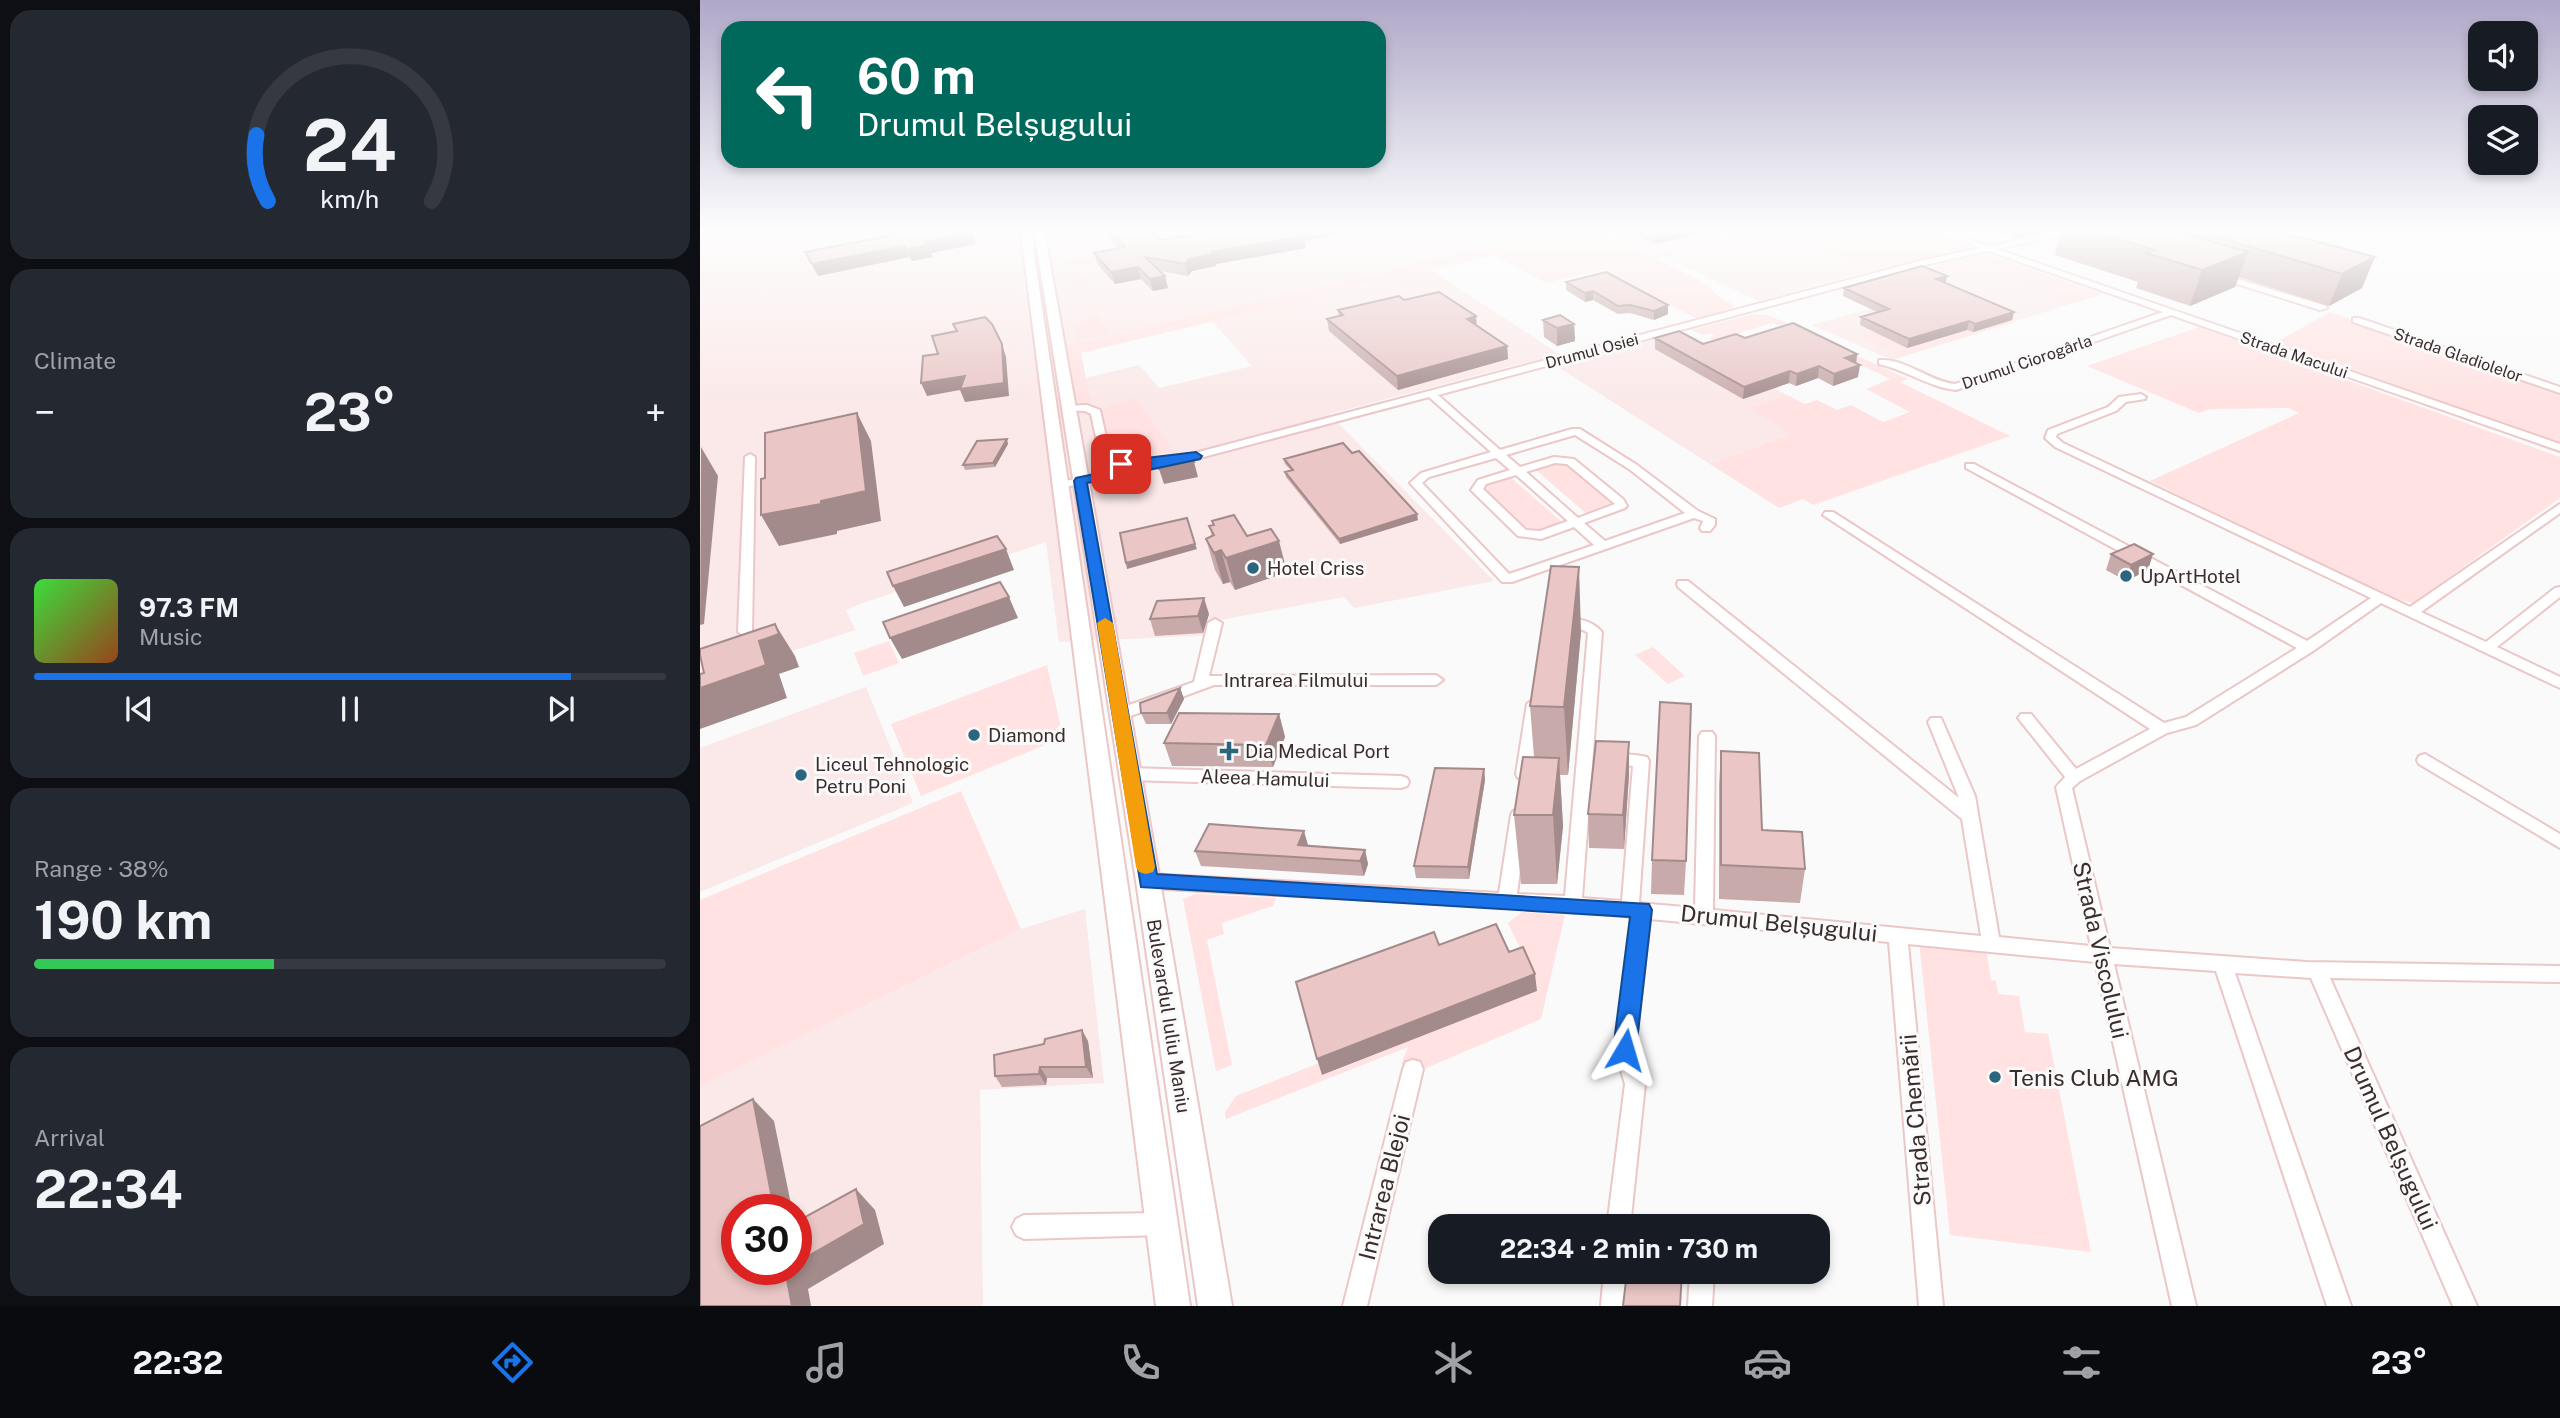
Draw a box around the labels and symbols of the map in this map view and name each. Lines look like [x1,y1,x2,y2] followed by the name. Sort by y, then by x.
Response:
[2391,324,2525,386] street label: Strada Gladiolelor
[2238,328,2350,382] street label: Strada Macului
[1543,329,1641,373] street label: Drumul Osiei
[1959,331,2095,393] street label: Drumul Ciorogârla
[1091,434,1151,494] pin
[1267,557,1364,579] place label: Hotel Criss
[1245,560,1261,576] marker: Hotel Criss
[2140,565,2241,587] place label: UpArtHotel
[2118,568,2134,584] marker: UpArtHotel
[1224,669,1368,691] street label: Intrarea Filmului
[988,724,1066,746] place label: Diamond
[966,727,982,743] marker: Diamond
[1245,740,1390,762] place label: Dia Medical Port
[1219,741,1239,761] marker: Dia Medical Port
[815,753,969,797] place label: Liceul Tehnologic Petru Poni
[1200,765,1330,791] street label: Aleea Hamului
[793,767,809,783] marker: Liceul Tehnologic Petru Poni
[2068,859,2134,1041] street label: Strada Viscolului
[1679,899,1879,947] street label: Drumul Belșugului
[1143,917,1195,1115] street label: Bulevardul Iuliu Maniu
[1588,1013,1662,1087] position arrow
[1894,1033,1936,1207] street label: Strada Chemării
[2338,1042,2444,1234] street label: Drumul Belșugului
[2009,1064,2179,1091] place label: Tenis Club AMG
[1987,1069,2003,1085] marker: Tenis Club AMG
[1353,1111,1415,1263] street label: Intrarea Blejoi
[721,1194,812,1285] speed limit sign: 30

